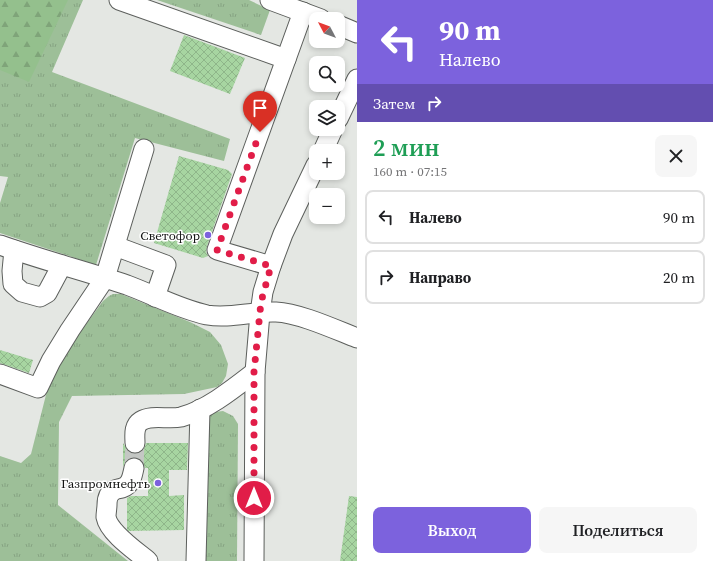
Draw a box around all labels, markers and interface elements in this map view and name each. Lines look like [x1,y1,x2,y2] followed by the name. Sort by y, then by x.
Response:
[439,11,501,49] text: 90 m
[309,12,345,48] north arrow
[309,12,345,224] map controls
[373,16,425,68] icon: left
[439,47,501,72] text: Налево
[309,56,345,92] button: search
[243,91,277,132] pin
[423,92,445,114] icon: right
[373,93,415,114] text: Затем
[249,97,271,119] icon: arrive
[309,100,345,136] button: layers
[373,131,440,164] text: 2 мин
[655,135,697,177] button: close
[309,144,345,180] button: +
[373,163,447,180] text: 160 m · 07:15
[309,188,345,224] button: −
[375,206,397,228] icon: left
[409,207,462,228] text: Налево
[663,207,695,228] text: 90 m
[140,227,200,244] place label: Светофор
[203,230,213,240] marker: Светофор
[375,266,397,288] icon: right
[409,267,471,288] text: Направо
[663,267,695,288] text: 20 m
[61,475,150,492] place label: Газпромнефть
[233,477,275,519] position arrow
[153,478,163,488] marker: Газпромнефть
[373,507,531,553] button: Выход
[539,507,697,553] button: Поделиться

